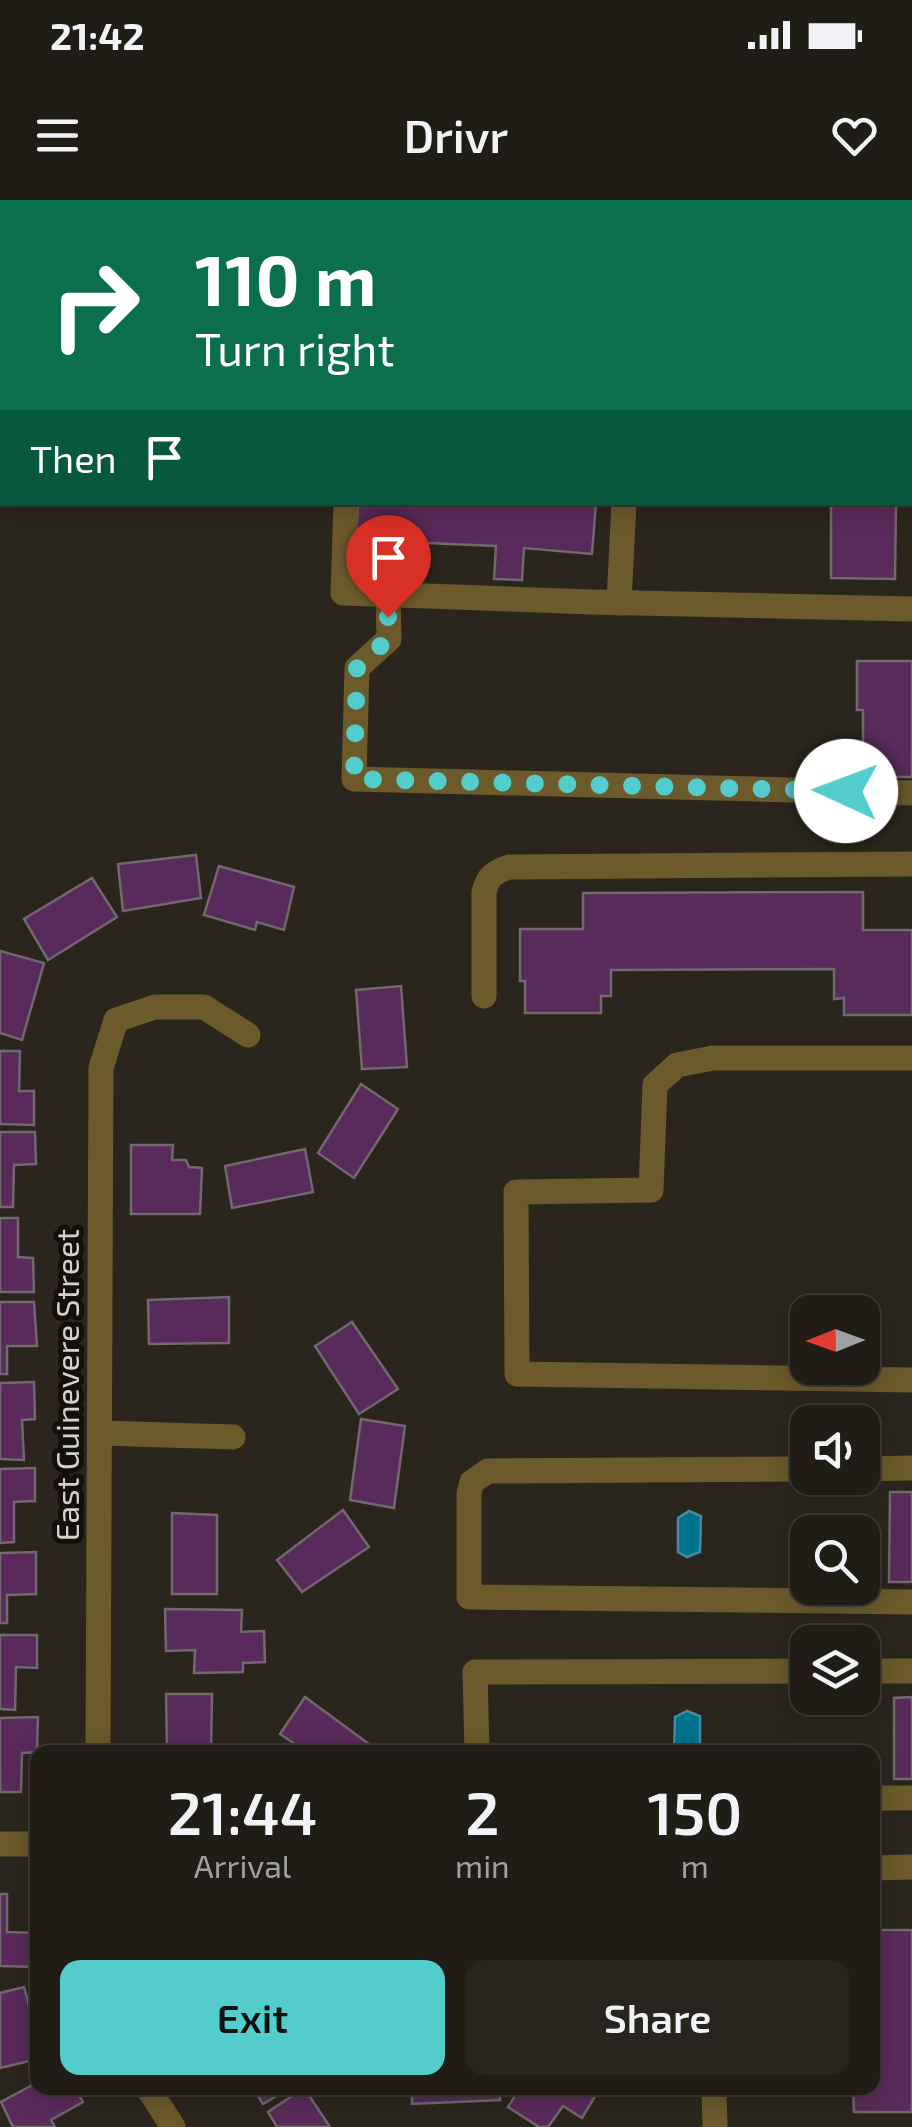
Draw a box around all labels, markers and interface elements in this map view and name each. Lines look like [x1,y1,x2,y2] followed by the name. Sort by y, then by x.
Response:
[50,12,145,58] text: 21:42
[30,108,85,163] icon: menu
[404,108,508,162] text: Drivr
[827,108,882,163] icon: heart
[195,236,376,320] text: 110 m
[30,240,160,370] icon: right
[195,321,395,375] text: Turn right
[137,430,192,485] icon: arrive
[30,435,117,481] text: Then
[346,515,431,618] pin
[361,530,416,585] icon: arrive
[794,739,898,843] position arrow
[47,1229,85,1541] street label: East Guinevere Street
[790,1295,880,1385] north arrow
[790,1295,880,1715] map controls
[790,1405,880,1495] button: sound
[790,1515,880,1605] button: search
[790,1625,880,1715] button: layers
[168,1775,317,1847] text: 21:44
[465,1775,500,1847] text: 2
[647,1775,742,1847] text: 150
[194,1846,291,1884] text: Arrival
[455,1846,510,1884] text: min
[681,1846,709,1884] text: m
[60,1960,445,2075] button: Exit
[465,1960,850,2075] button: Share

